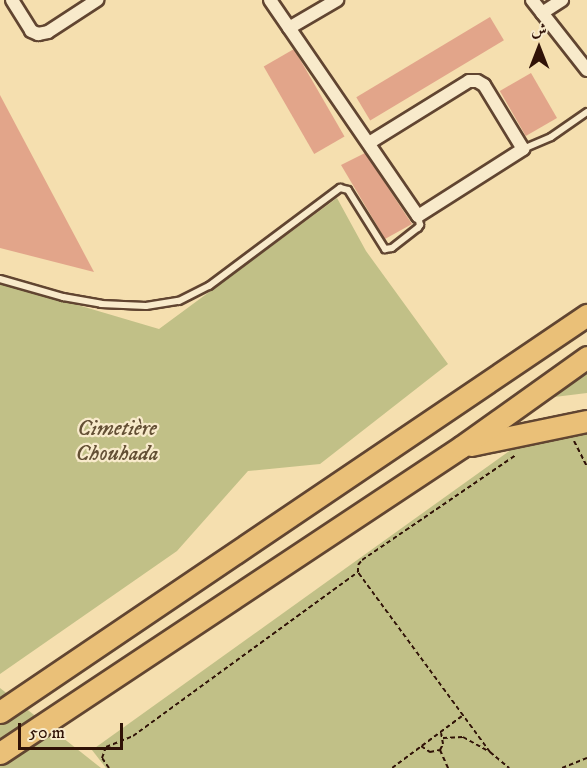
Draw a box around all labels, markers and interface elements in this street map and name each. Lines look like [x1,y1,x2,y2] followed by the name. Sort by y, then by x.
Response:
[509,18,569,78] north arrow
[531,20,547,40] text: ش
[76,415,158,466] park label: Cimetière Chouhada
[21,711,126,749] scale bar
[29,722,65,744] text: 50 m

